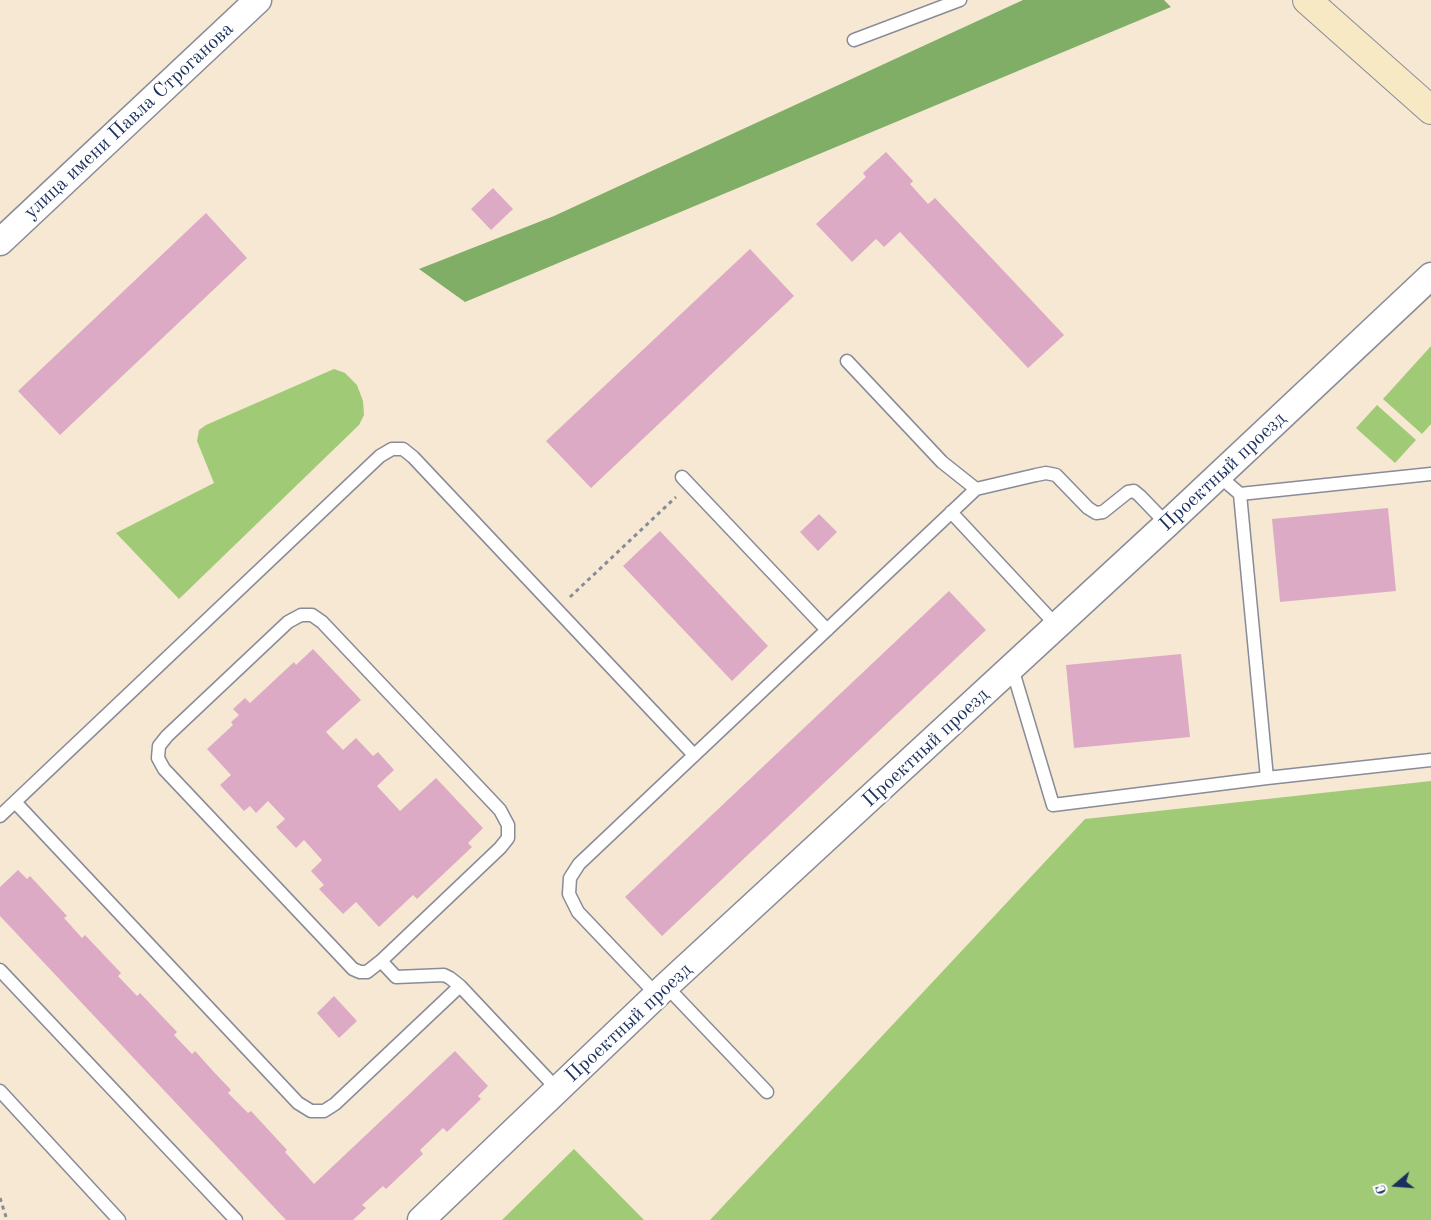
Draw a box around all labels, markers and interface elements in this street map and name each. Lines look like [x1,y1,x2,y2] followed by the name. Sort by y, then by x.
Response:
[19,17,239,225] street label: улица имени Павла Строганова
[1155,407,1291,537] street label: Проектный проезд
[858,683,994,813] street label: Проектный проезд
[561,958,697,1088] street label: Проектный проезд
[1371,1160,1421,1210] north arrow
[1374,1183,1390,1196] text: С

